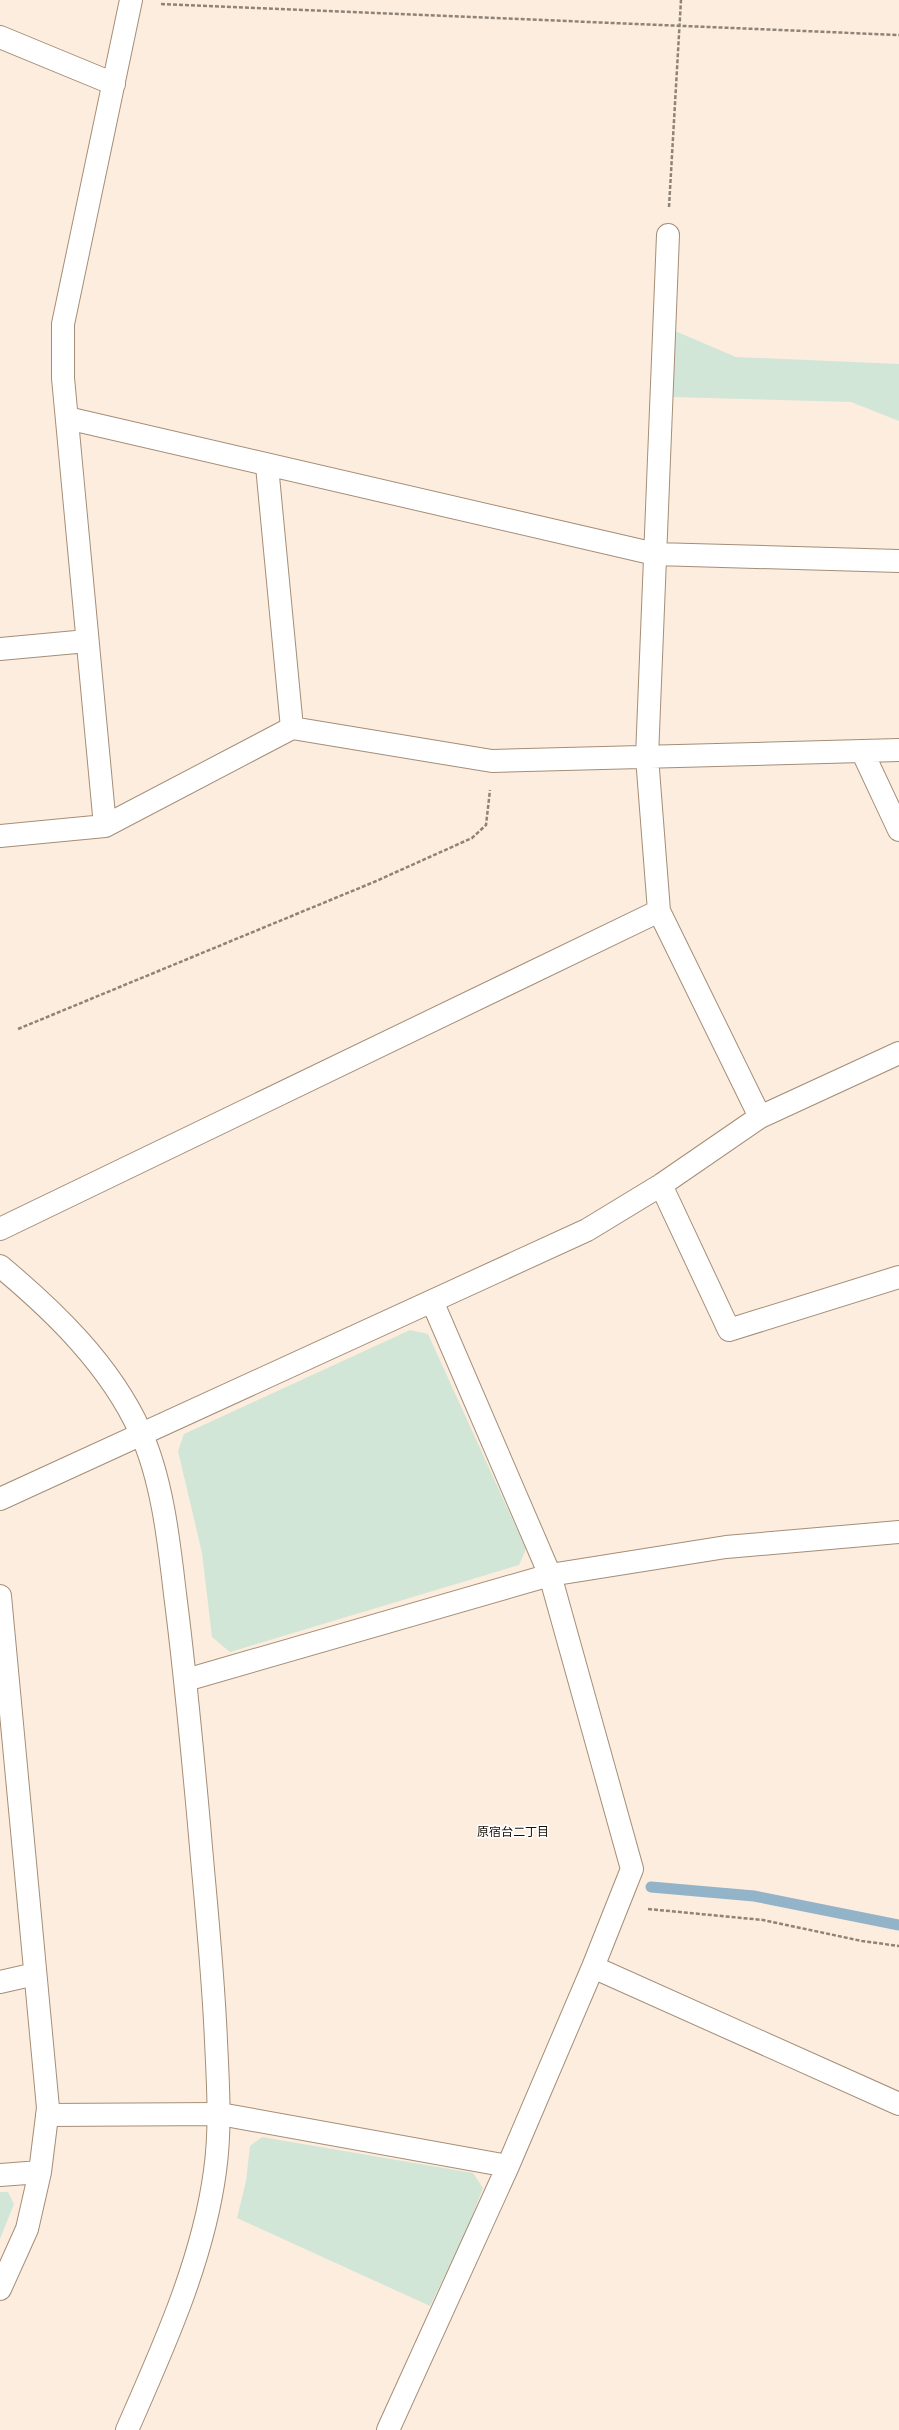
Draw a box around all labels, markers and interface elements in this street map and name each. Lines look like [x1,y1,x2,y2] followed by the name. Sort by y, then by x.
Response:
[477,1824,549,1838] district label: 原宿台二丁目

